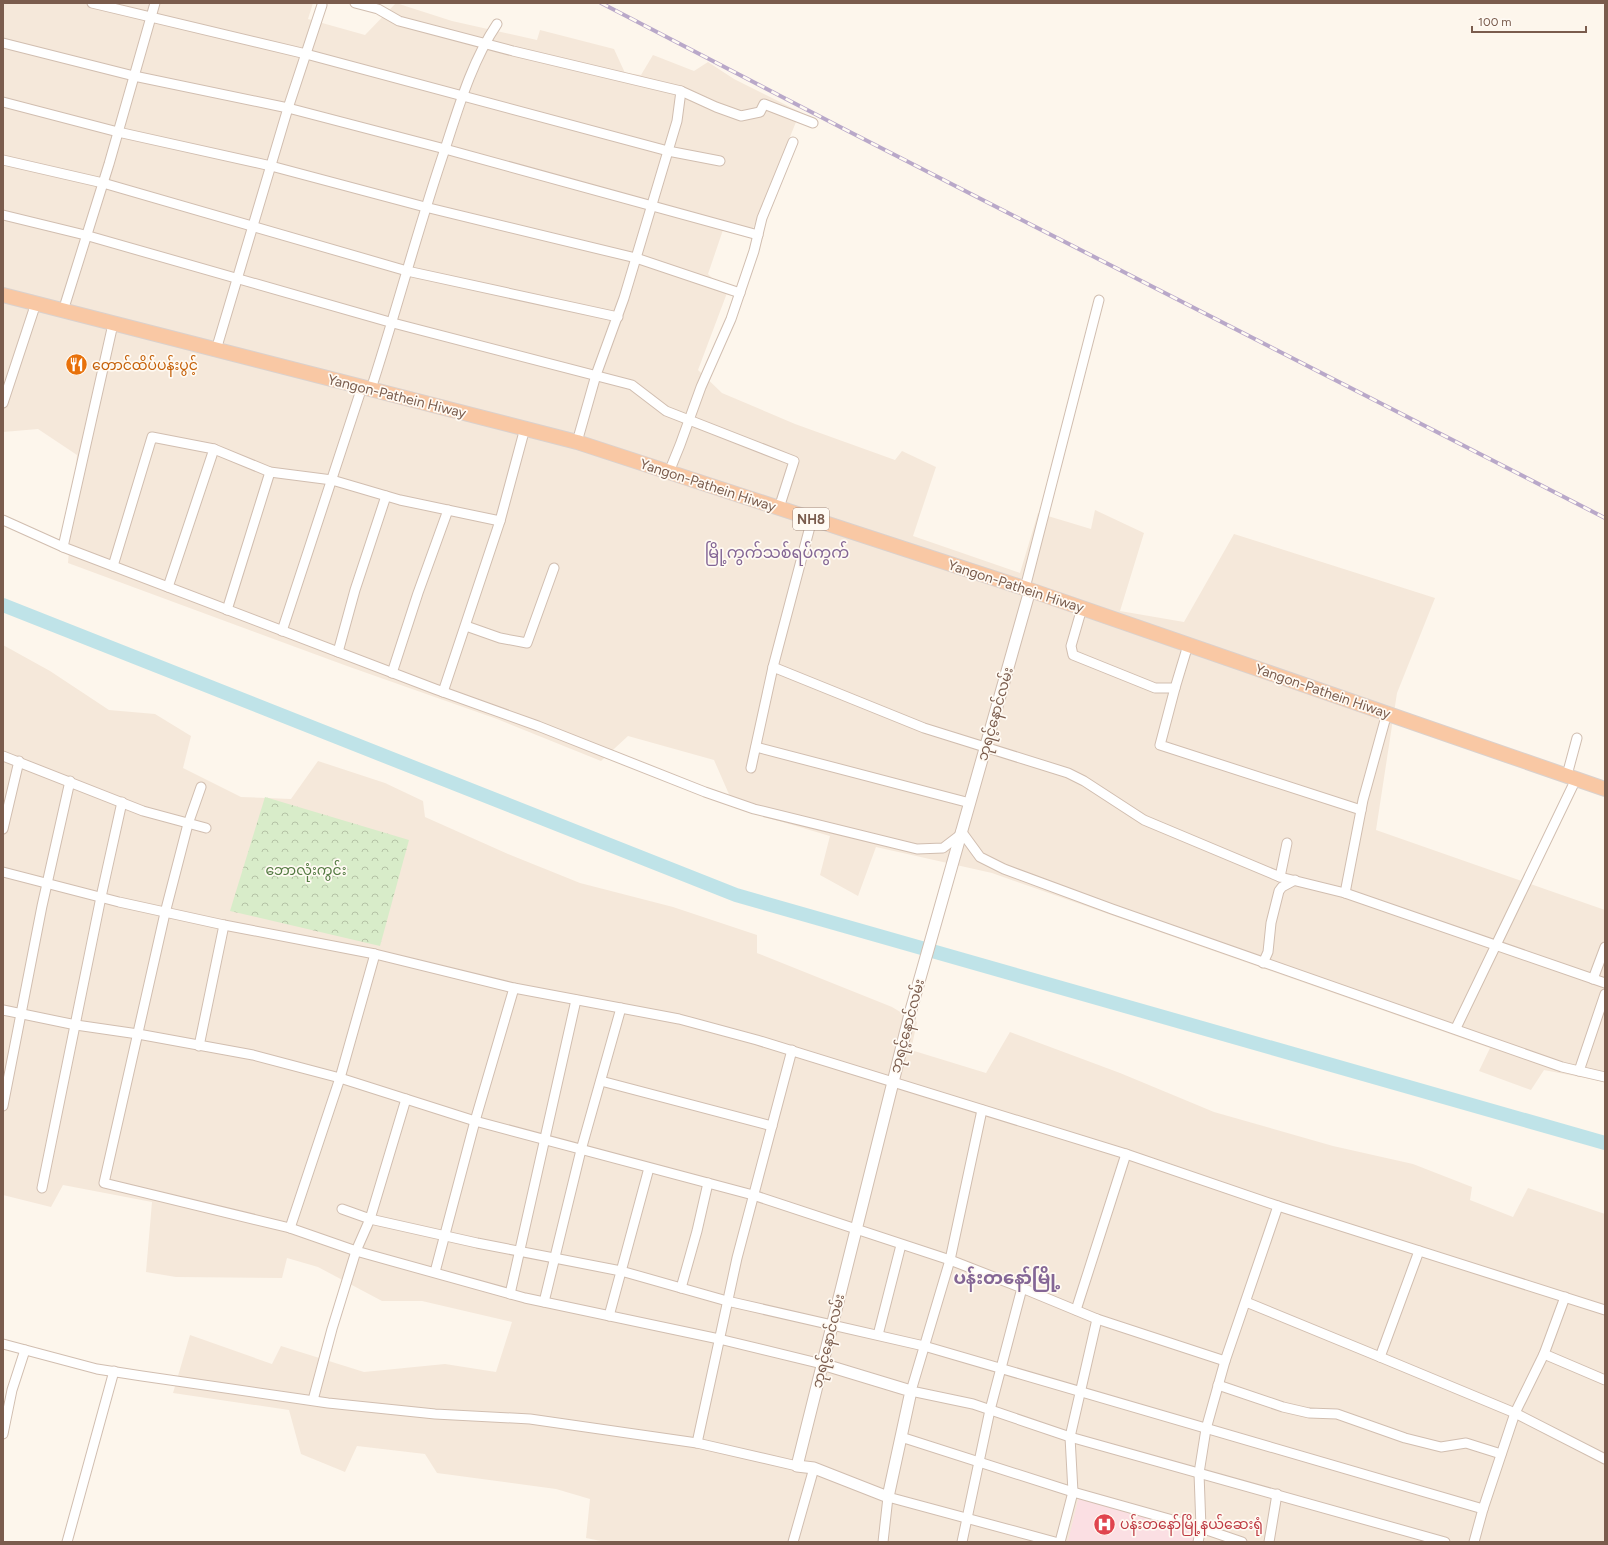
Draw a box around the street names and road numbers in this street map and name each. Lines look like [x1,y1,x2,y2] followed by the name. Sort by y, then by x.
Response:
[326,371,468,422] street label: Yangon-Pathein Hiway
[638,455,779,516] street label: Yangon-Pathein Hiway
[793,508,829,530] road number: NH8
[946,556,1087,617] street label: Yangon-Pathein Hiway
[1253,660,1393,723] street label: Yangon-Pathein Hiway
[972,665,1020,764] street label: ဘုရင့်နောင်လမ်း
[885,977,931,1076] street label: ဘုရင့်နောင်လမ်း
[807,1292,851,1391] street label: ဘုရင့်နောင်လမ်း

